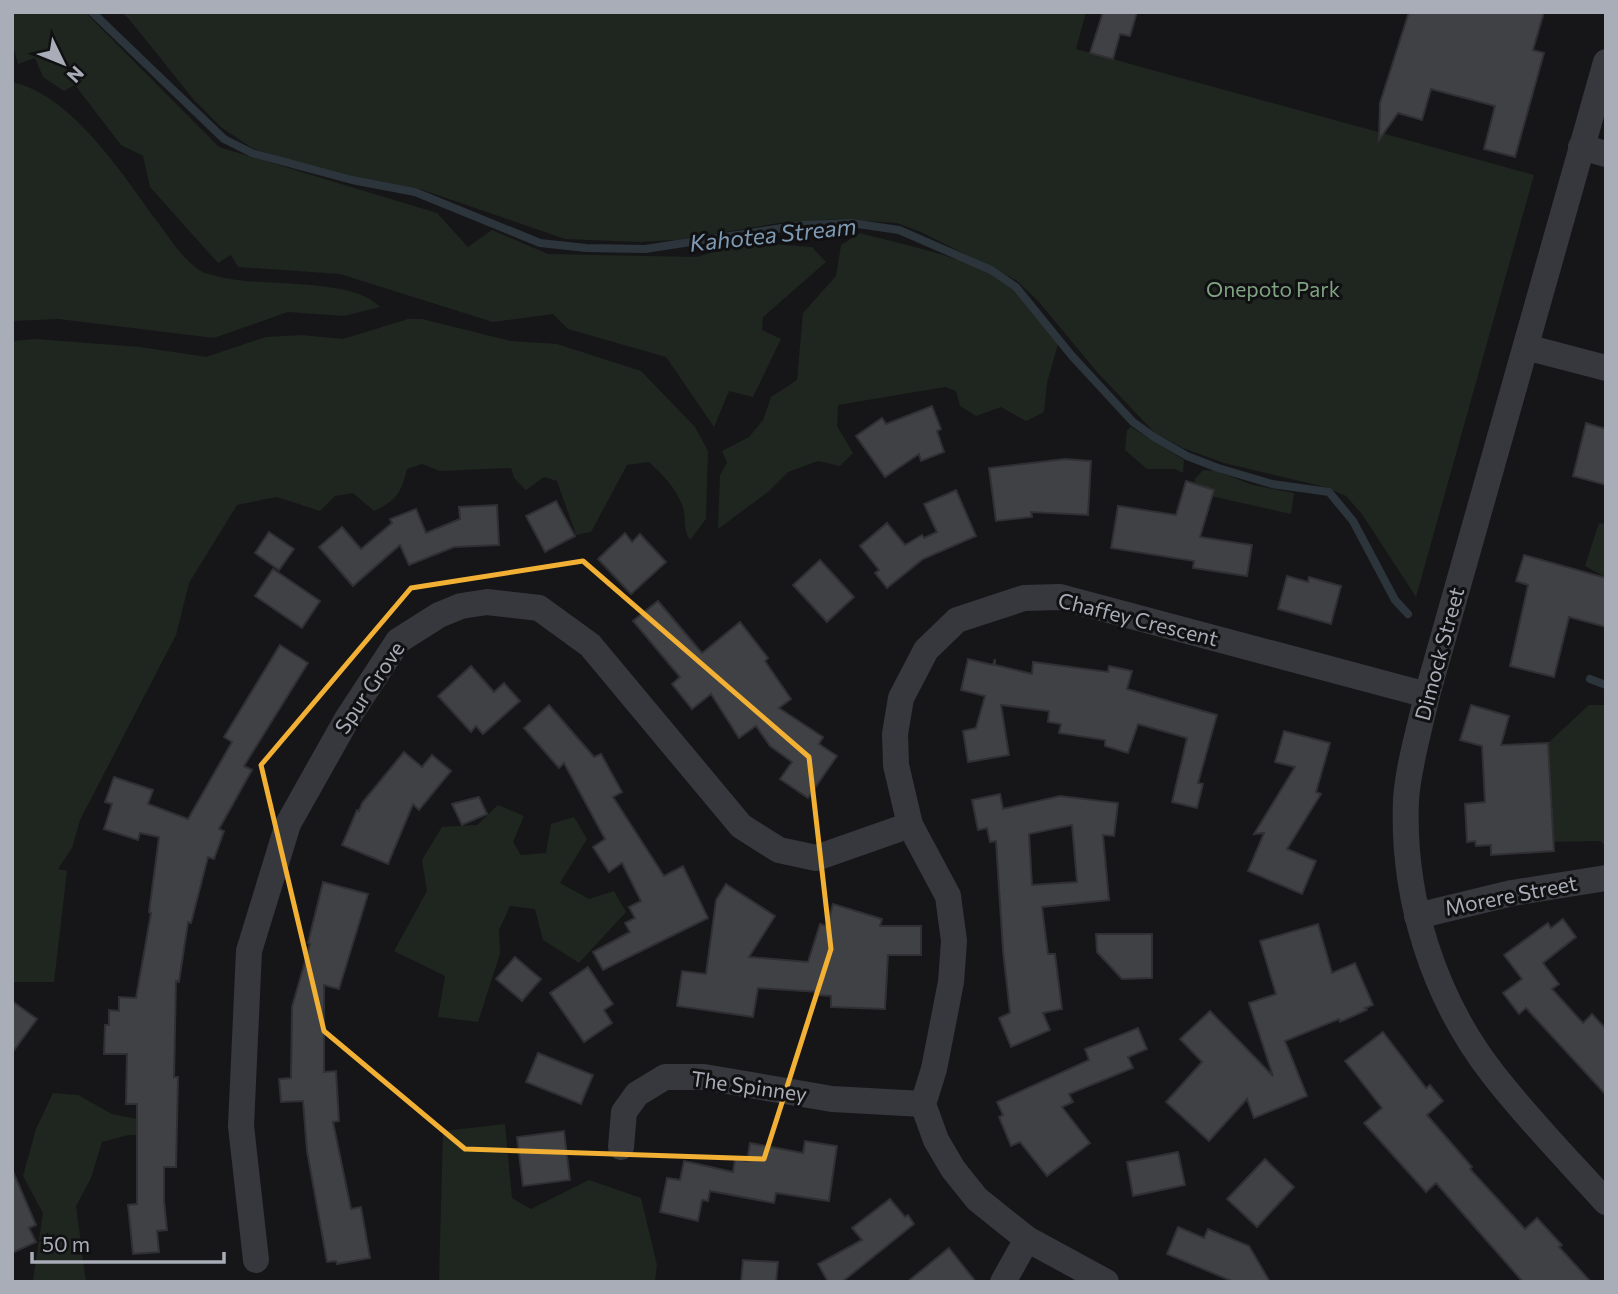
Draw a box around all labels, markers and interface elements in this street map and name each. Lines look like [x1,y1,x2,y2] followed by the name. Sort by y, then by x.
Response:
[28,28,98,98] north arrow
[63,62,89,88] text: N
[688,211,858,257] water label: Kahotea Stream
[1206,276,1340,301] park label: Onepoto Park
[1409,584,1468,723] street label: Dimock Street
[1056,587,1221,650] street label: Chaffey Crescent
[329,636,409,738] street label: Spur Grove
[1442,869,1579,920] street label: Morere Street
[690,1065,809,1106] street label: The Spinney
[32,1220,224,1264] scale bar
[42,1231,90,1256] text: 50 m

